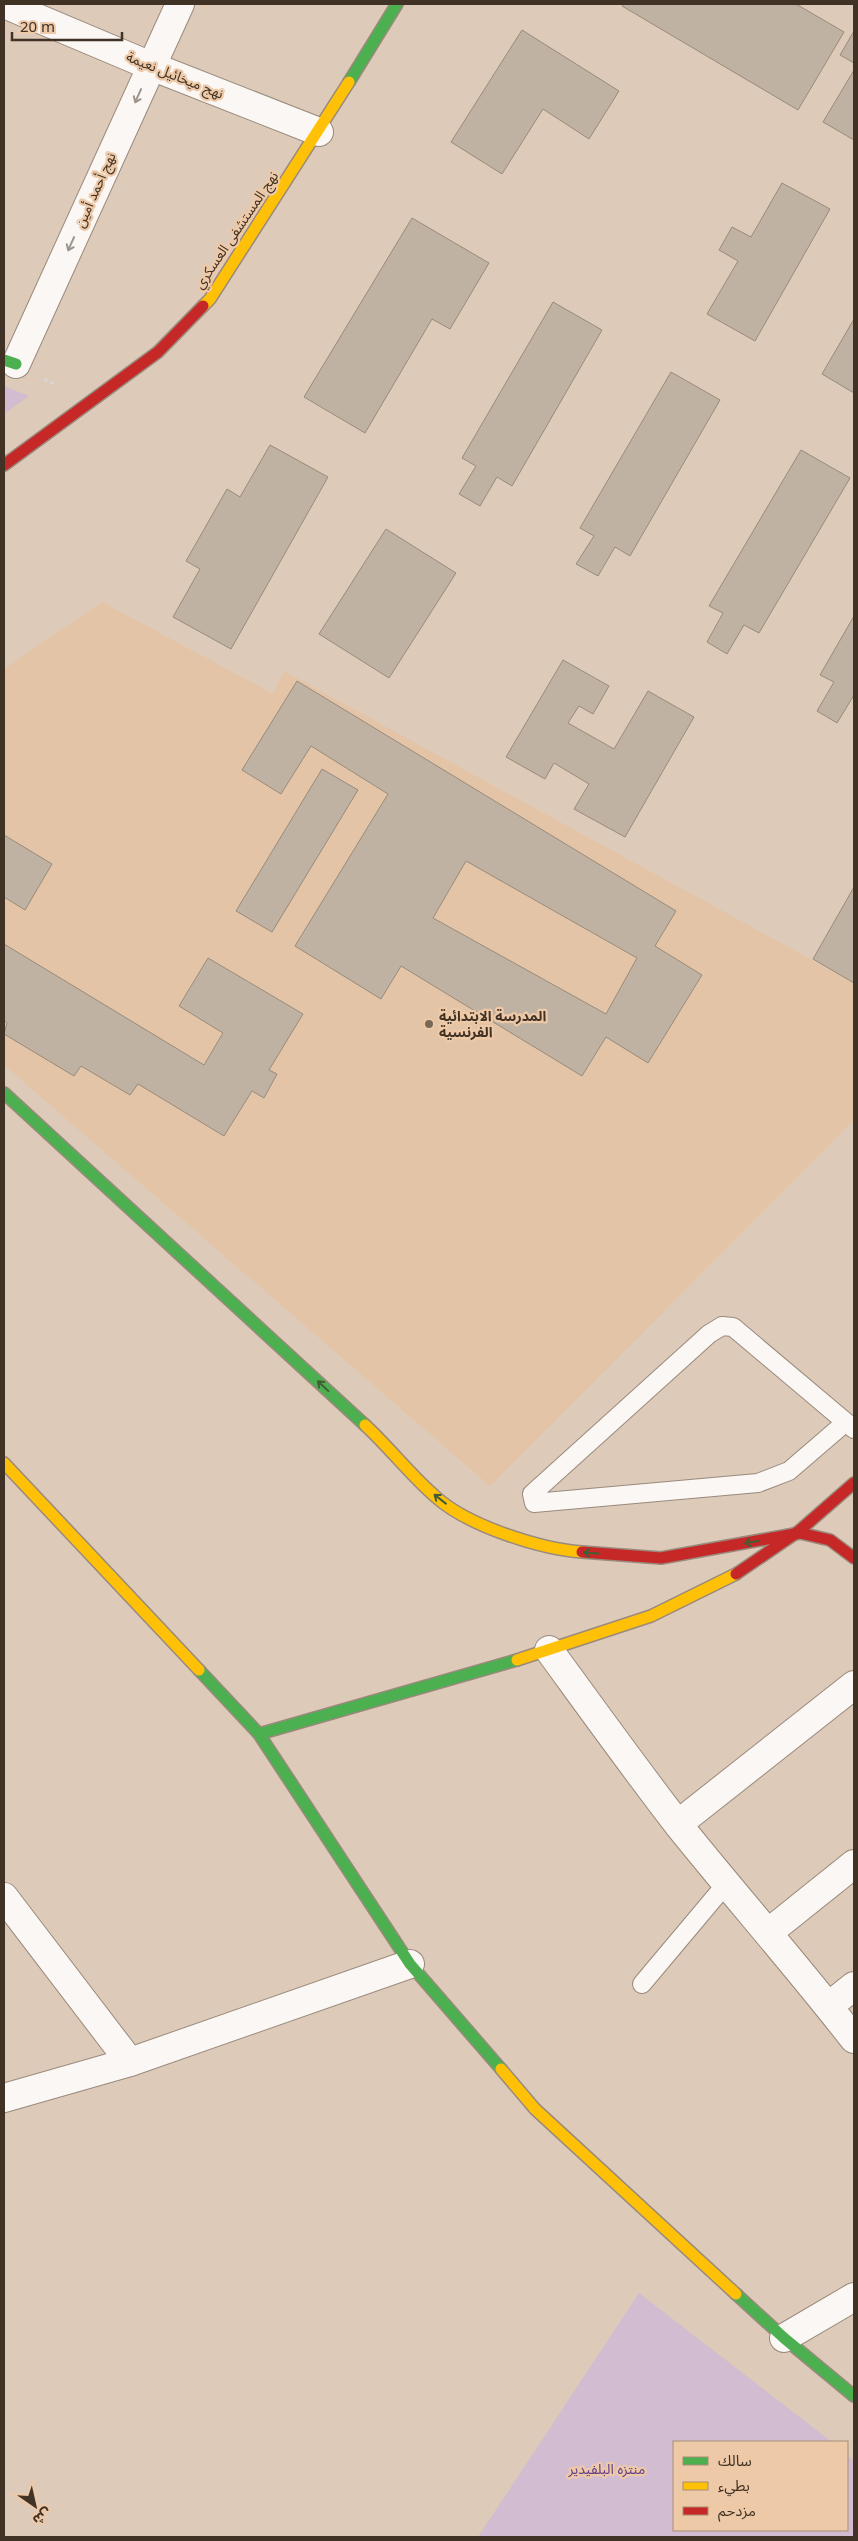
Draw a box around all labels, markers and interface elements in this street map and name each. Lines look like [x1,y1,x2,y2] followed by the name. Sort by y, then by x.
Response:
[12,10,122,42] scale bar
[20,16,55,36] text: 20 m
[123,46,227,105] street label: نهج ميخائيل نعيمة
[132,88,142,103] one-way arrow
[70,149,121,231] street label: نهج أحمد أمين
[189,167,284,293] street label: نهج المستشفى العسكري
[65,236,75,251] one-way arrow
[439,1006,547,1041] place label: المدرسة الابتدائية الفرنسية
[423,1018,435,1030] marker: المدرسة الابتدائية الفرنسية
[317,1380,329,1392] one-way arrow
[433,1494,447,1504] one-way arrow
[744,1537,760,1547] one-way arrow
[583,1548,599,1557] one-way arrow
[673,2441,848,2531] legend
[718,2450,752,2470] text: سالك
[568,2459,645,2478] park label: منتزه البلفيدير
[718,2475,750,2497] text: بطيء
[10,2481,60,2531] north arrow
[718,2500,756,2522] text: مزدحم
[29,2504,56,2530] text: ش

